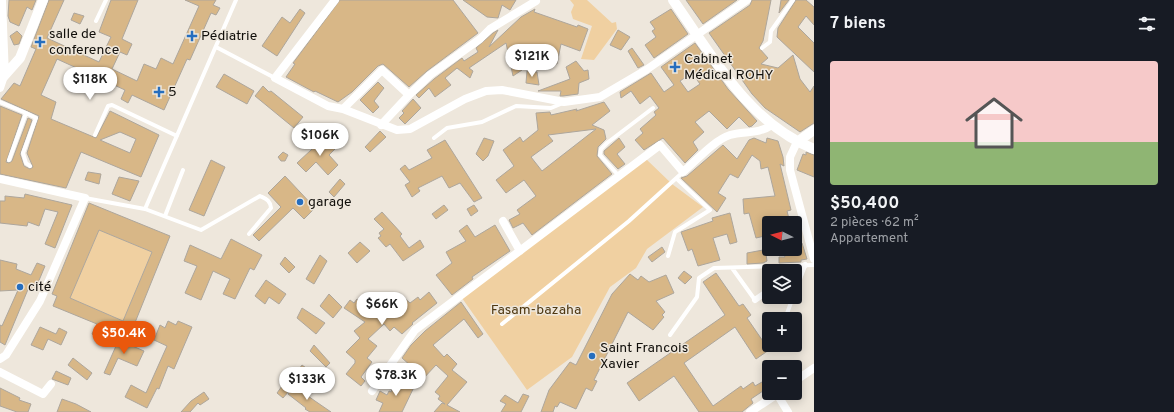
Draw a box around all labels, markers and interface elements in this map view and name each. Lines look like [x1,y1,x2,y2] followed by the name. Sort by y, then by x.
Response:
[830,13,886,35] text: 7 biens
[1136,13,1158,35] icon: filters
[49,26,119,59] place label: salle de conference
[201,28,257,45] place label: Pédiatrie
[186,30,198,42] marker: Pédiatrie
[34,36,46,48] marker: salle de conference
[504,44,560,78] pin: $121K
[514,49,550,65] text: $121K
[684,51,773,84] place label: Cabinet Médical ROHY
[669,61,681,73] marker: Cabinet Médical ROHY
[62,67,118,101] pin: $118K
[72,72,108,88] text: $118K
[168,84,177,101] place label: 5
[153,86,165,98] marker: 5
[958,87,1030,159] icon: home
[292,123,348,157] pin: $106K
[301,128,339,144] text: $106K
[830,193,899,215] text: $50,400
[308,194,352,211] place label: garage
[295,197,305,207] marker: garage
[830,215,919,231] text: 2 pièces · 62 m²
[762,216,802,256] north arrow
[762,216,802,400] map controls
[830,231,908,247] text: Appartement
[762,264,802,304] button: layers
[28,279,51,296] place label: cité
[15,282,25,292] marker: cité
[358,292,406,326] pin: $66K
[365,297,399,313] text: $66K
[491,302,581,319] park label: Fasam-bazaha
[762,312,802,352] button: +
[91,321,157,355] pin: $50.4K
[101,326,147,342] text: $50.4K
[600,340,688,373] place label: Saint Francois Xavier
[587,351,597,361] marker: Saint Francois Xavier
[762,360,802,400] button: −
[363,363,429,397] pin: $78.3K
[279,367,335,401] pin: $133K
[375,368,417,384] text: $78.3K
[288,372,326,388] text: $133K

